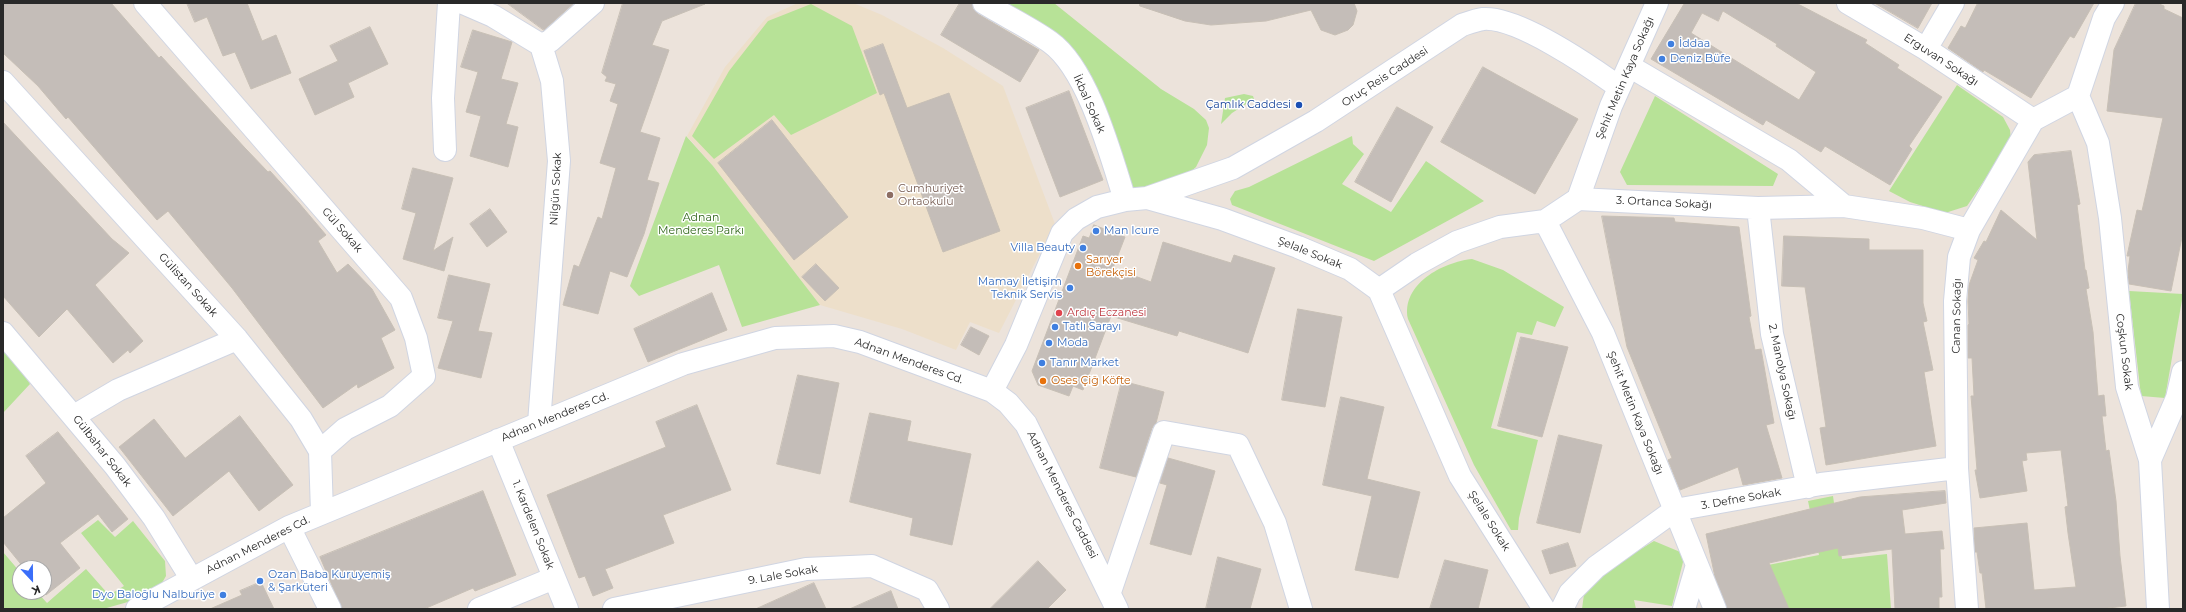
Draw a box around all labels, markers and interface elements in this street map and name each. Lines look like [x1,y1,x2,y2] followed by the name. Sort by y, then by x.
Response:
[1593,15,1657,141] street label: Şehit Metin Kaya Sokağı
[1901,31,1981,89] street label: Erguvan Sokağı
[1679,37,1710,51] place label: İddaa
[1666,39,1676,49] marker: İddaa
[1339,44,1431,110] street label: Oruç Reis Caddesi
[1670,52,1731,66] place label: Deniz Büfe
[1657,54,1667,64] marker: Deniz Büfe
[1070,73,1108,135] street label: İkbal Sokak
[1206,98,1291,112] place label: Çamlık Caddesi
[1294,100,1304,110] marker: Çamlık Caddesi
[547,152,565,226] street label: Nilgün Sokak
[898,182,964,208] place label: Cumhuriyet Ortaokulu
[885,190,895,200] marker: Cumhuriyet Ortaokulu
[1616,194,1712,212] street label: 3. Ortanca Sokağı
[319,205,365,255] street label: Gül Sokak
[658,211,744,237] park label: Adnan Menderes Parkı
[1104,224,1159,238] place label: Man Icure
[1091,226,1101,236] marker: Man Icure
[1276,234,1344,272] street label: Şelale Sokak
[1011,241,1075,255] place label: Villa Beauty
[1078,243,1088,253] marker: Villa Beauty
[156,250,220,320] street label: Gülistan Sokak
[1086,253,1136,279] place label: Sarıyer Börekçisi
[1073,261,1083,271] marker: Sarıyer Börekçisi
[978,275,1062,301] place label: Mamay İletişim Teknik Servis
[1950,278,1964,354] street label: Canan Sokağı
[1065,283,1075,293] marker: Mamay İletişim Teknik Servis
[1067,306,1147,320] place label: Ardıç Eczanesi
[1054,308,1064,318] marker: Ardıç Eczanesi
[2113,313,2135,391] street label: Coşkun Sokak
[1063,320,1121,334] place label: Tatlı Sarayı
[1050,322,1060,332] marker: Tatlı Sarayı
[1765,323,1799,421] street label: 2. Manolya Sokağı
[853,335,965,387] street label: Adnan Menderes Cd.
[1057,336,1088,350] place label: Moda
[1044,338,1054,348] marker: Moda
[1604,349,1666,477] street label: Şehit Metin Kaya Sokağı
[1050,356,1119,370] place label: Tanır Market
[1037,358,1047,368] marker: Tanır Market
[1051,374,1131,388] place label: Oses Çiğ Köfte
[1038,376,1048,386] marker: Oses Çiğ Köfte
[499,389,611,445] street label: Adnan Menderes Cd.
[70,413,134,489] street label: Gülbahar Sokak
[1024,429,1100,561] street label: Adnan Menderes Caddesi
[509,479,557,571] street label: 1. Kardelen Sokak
[1700,485,1782,513] street label: 3. Defne Sokak
[1465,488,1513,554] street label: Şelale Sokak
[204,513,312,577] street label: Adnan Menderes Cd.
[12,560,52,600] north arrow
[747,562,819,588] street label: 9. Lale Sokak
[268,568,390,594] place label: Ozan Baba Kuruyemiş & Şarküteri
[255,576,265,586] marker: Ozan Baba Kuruyemiş & Şarküteri
[30,582,43,598] text: K
[92,588,215,602] place label: Dyo Baloğlu Nalburiye
[218,590,228,600] marker: Dyo Baloğlu Nalburiye

